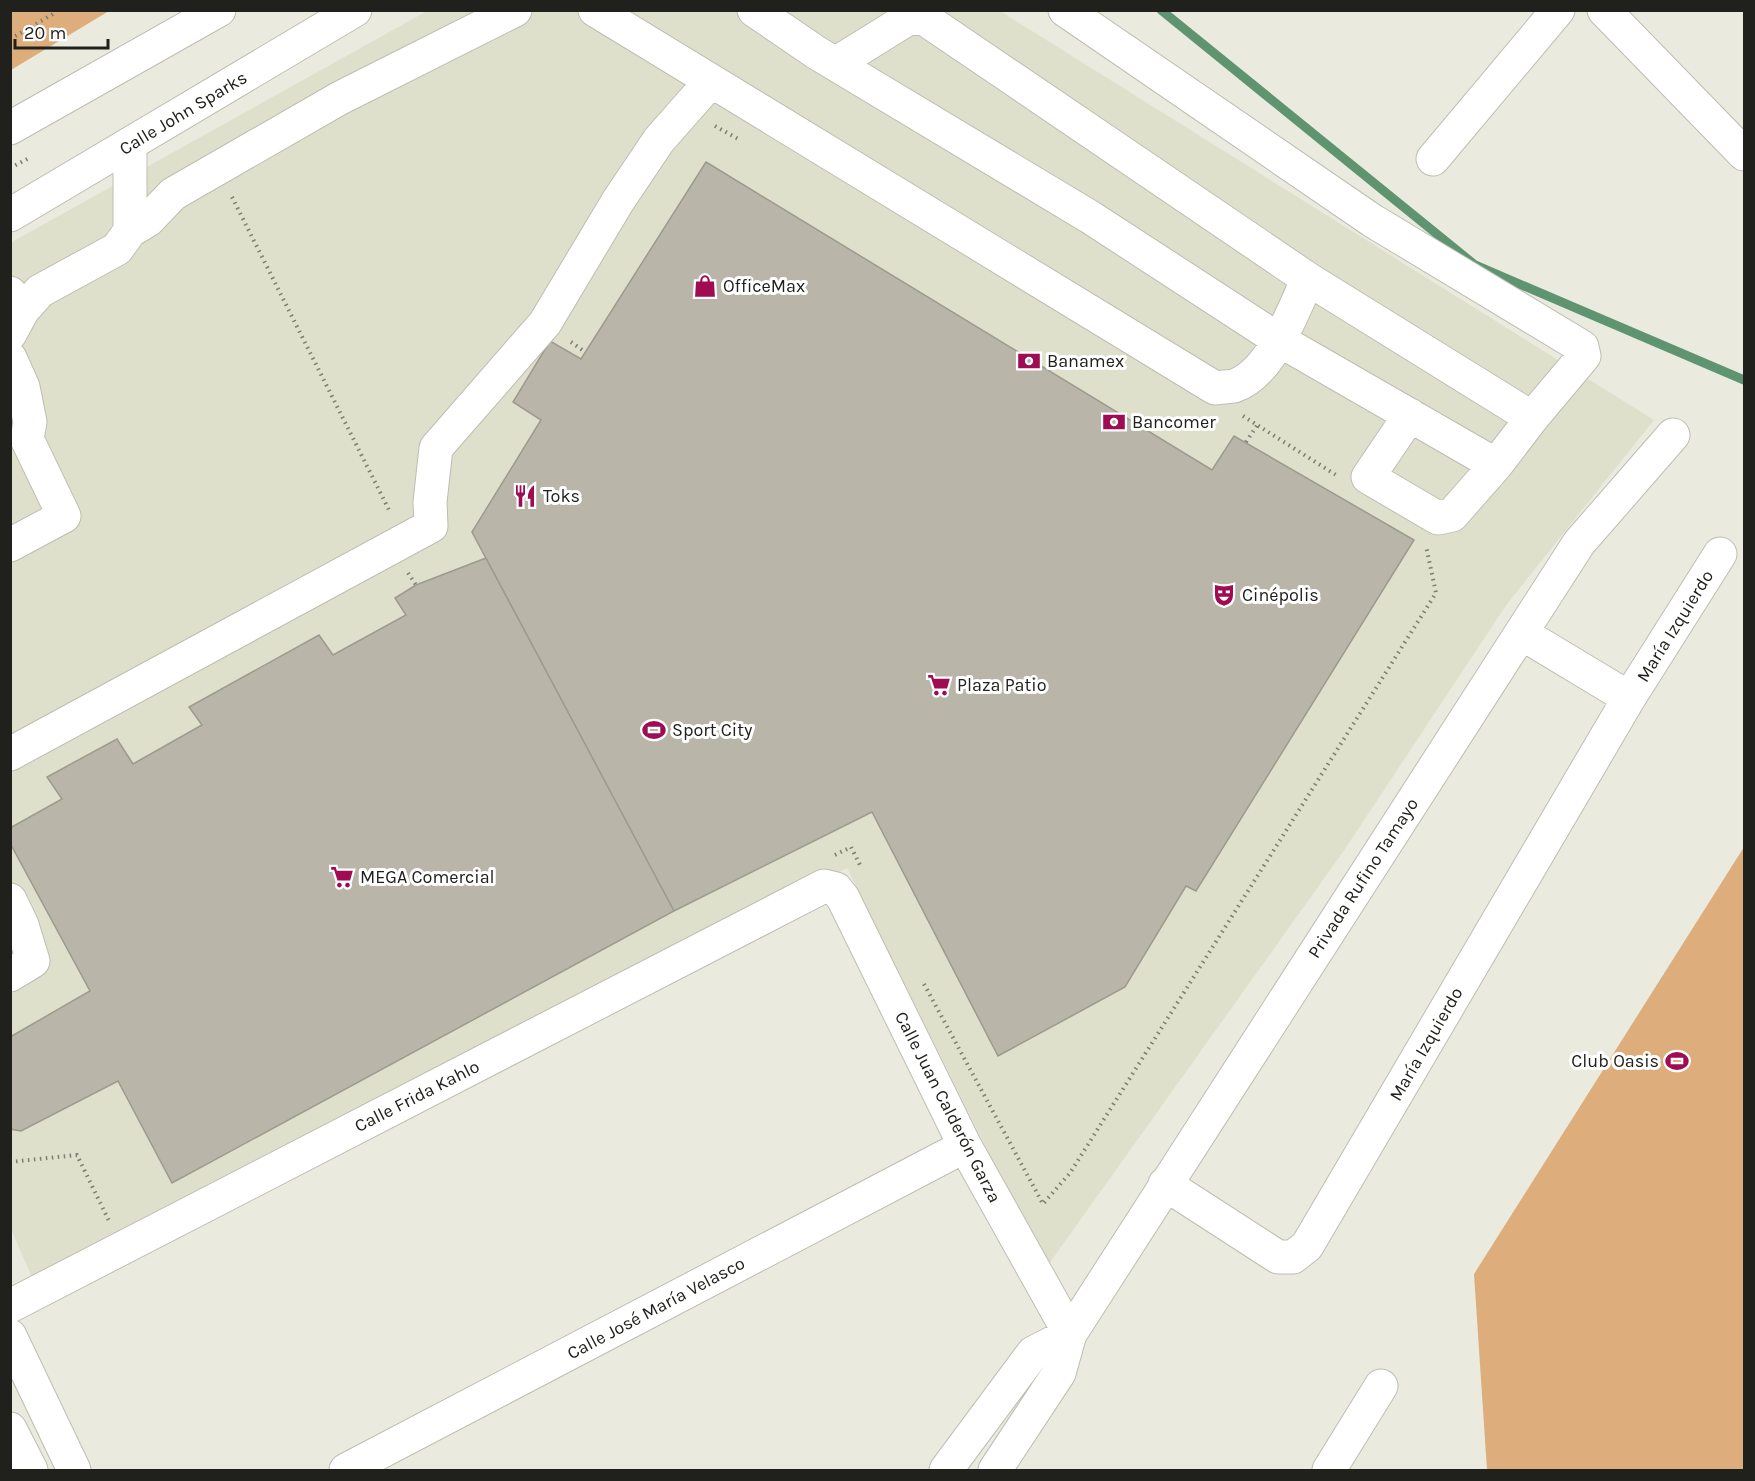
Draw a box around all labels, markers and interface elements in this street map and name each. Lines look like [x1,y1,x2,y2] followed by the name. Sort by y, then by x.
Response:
[15,12,108,50] scale bar
[24,22,66,44] text: 20 m
[115,66,251,160] street label: Calle John Sparks
[692,273,718,299] shop icon: OfficeMax
[723,275,805,297] place label: OfficeMax
[1016,348,1042,374] bank icon: Banamex
[1047,350,1124,372] place label: Banamex
[1101,409,1127,435] bank icon: Bancomer
[1132,411,1216,433] place label: Bancomer
[512,483,538,509] restaurant icon: Toks
[543,485,580,507] place label: Toks
[1632,566,1718,686] street label: María Izquierdo
[1211,582,1237,608] theatre icon: Cinépolis
[1242,584,1319,606] place label: Cinépolis
[926,672,952,698] supermarket icon: Plaza Patio
[957,674,1046,696] place label: Plaza Patio
[641,717,667,743] sports icon: Sport City
[672,719,753,741] place label: Sport City
[1303,794,1423,962] street label: Privada Rufino Tamayo
[329,864,355,890] supermarket icon: MEGA Comercial
[360,866,495,888] place label: MEGA Comercial
[1385,983,1467,1105] street label: María Izquierdo
[890,1008,1006,1206] street label: Calle Juan Calderón Garza
[1664,1048,1690,1074] sports icon: Club Oasis
[1571,1050,1659,1072] place label: Club Oasis
[351,1055,483,1137] street label: Calle Frida Kahlo
[563,1252,749,1364] street label: Calle José María Velasco

